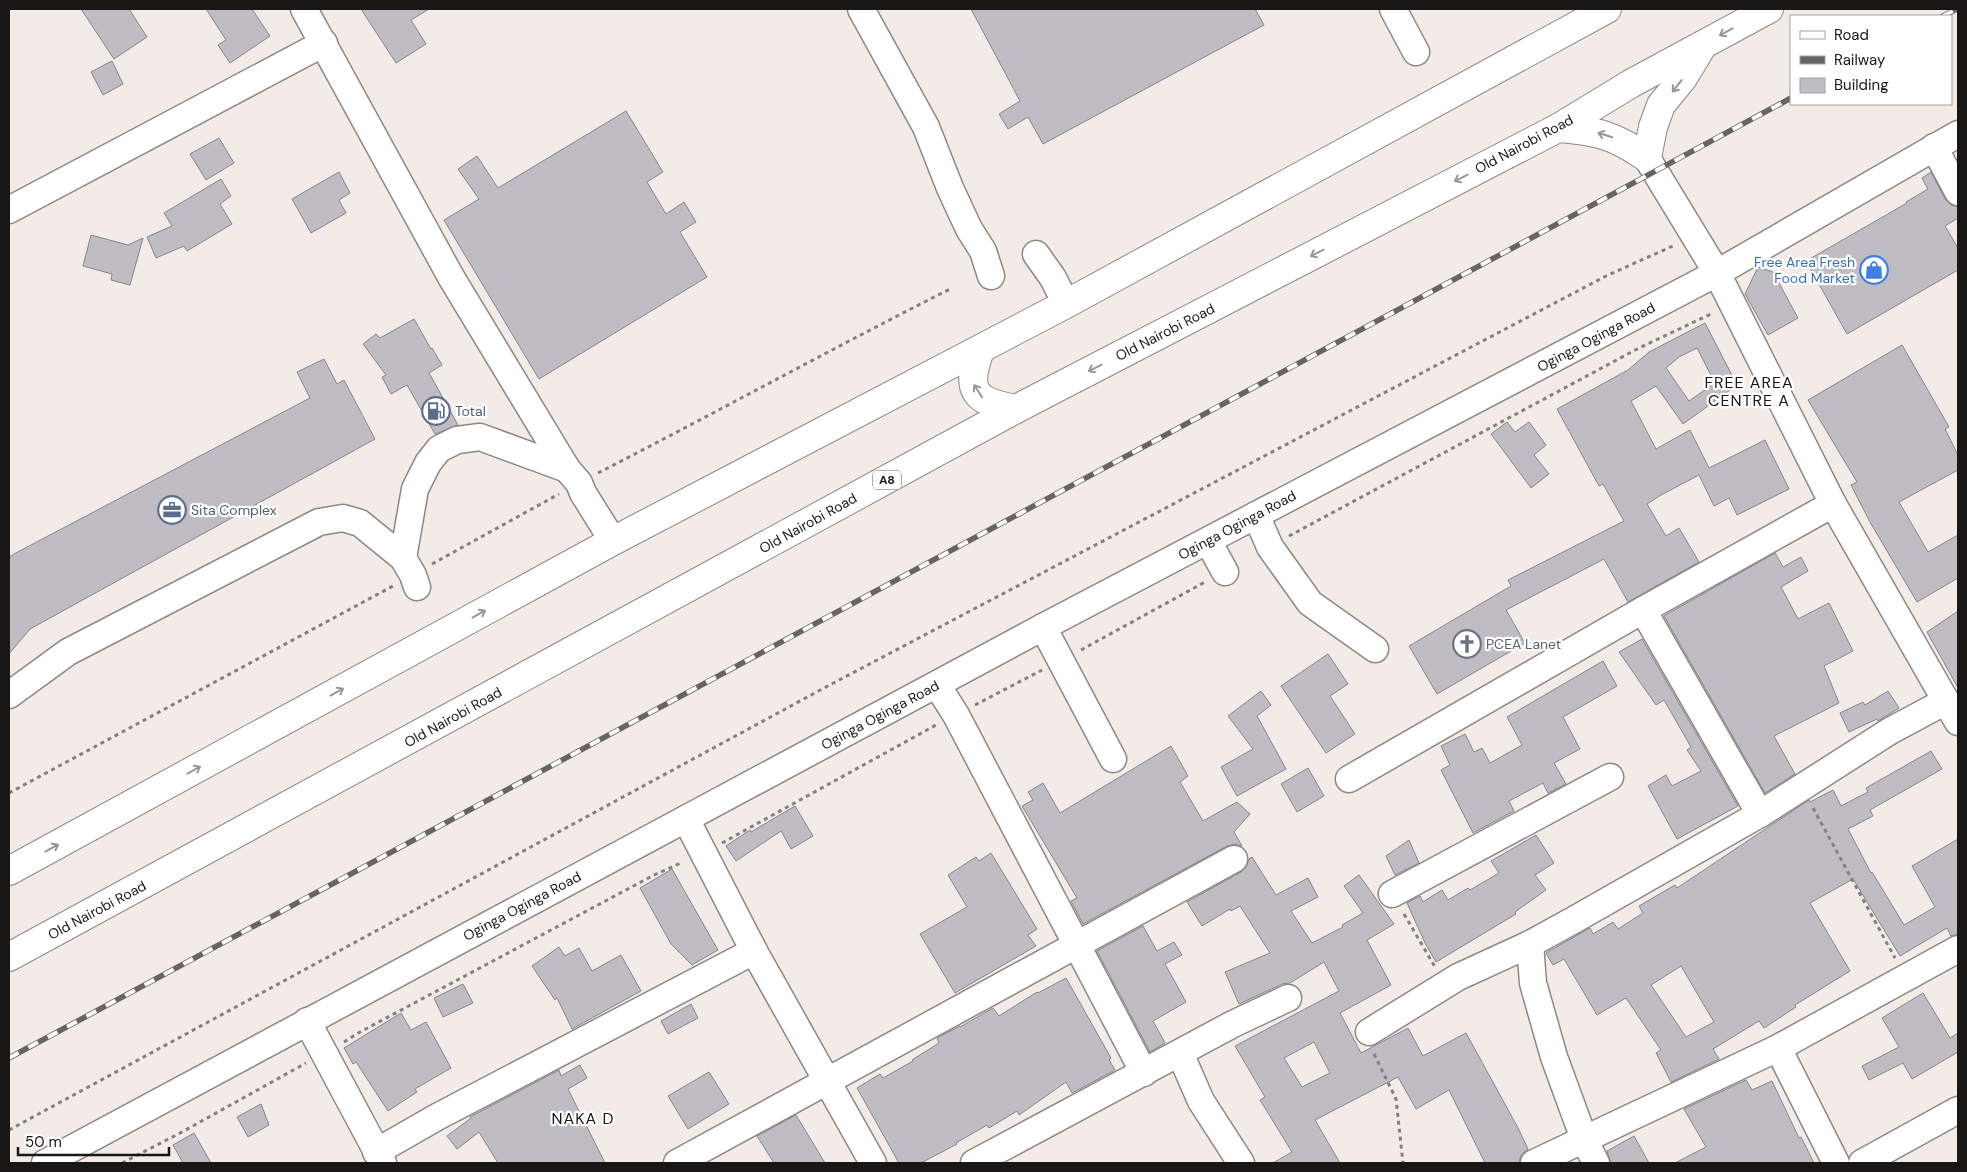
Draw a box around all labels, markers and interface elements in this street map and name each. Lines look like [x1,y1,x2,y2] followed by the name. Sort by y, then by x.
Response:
[1790,15,1952,105] legend
[1834,25,1869,45] text: Road
[1719,28,1734,37] one-way arrow
[1834,50,1886,70] text: Railway
[1834,75,1889,95] text: Building
[1671,79,1682,92] one-way arrow
[1472,111,1576,177] street label: Old Nairobi Road
[1598,130,1613,139] one-way arrow
[1454,174,1469,183] one-way arrow
[1310,249,1325,258] one-way arrow
[1754,253,1855,287] place label: Free Area Fresh Food Market
[1859,255,1889,285] shop icon: Free Area Fresh Food Market
[1534,298,1658,376] street label: Oginga Oginga Road
[1112,299,1218,365] street label: Old Nairobi Road
[1088,364,1103,373] one-way arrow
[1704,372,1794,411] district label: FREE AREA CENTRE A
[972,385,982,399] one-way arrow
[421,396,451,426] fuel station icon: Total
[455,402,486,420] place label: Total
[873,470,901,490] road number: A8
[1175,486,1299,564] street label: Oginga Oginga Road
[756,489,860,557] street label: Old Nairobi Road
[157,495,187,525] office icon: Sita Complex
[191,501,277,519] place label: Sita Complex
[472,609,487,619] one-way arrow
[1452,629,1482,659] church icon: PCEA Lanet
[1486,635,1561,653] place label: PCEA Lanet
[818,676,942,754] street label: Oginga Oginga Road
[401,683,505,751] street label: Old Nairobi Road
[329,687,344,697] one-way arrow
[186,765,201,774] one-way arrow
[44,843,59,853] one-way arrow
[460,867,584,945] street label: Oginga Oginga Road
[45,877,149,943] street label: Old Nairobi Road
[552,1108,614,1129] district label: NAKA D
[18,1124,169,1156] scale bar
[25,1132,62,1152] text: 50 m

